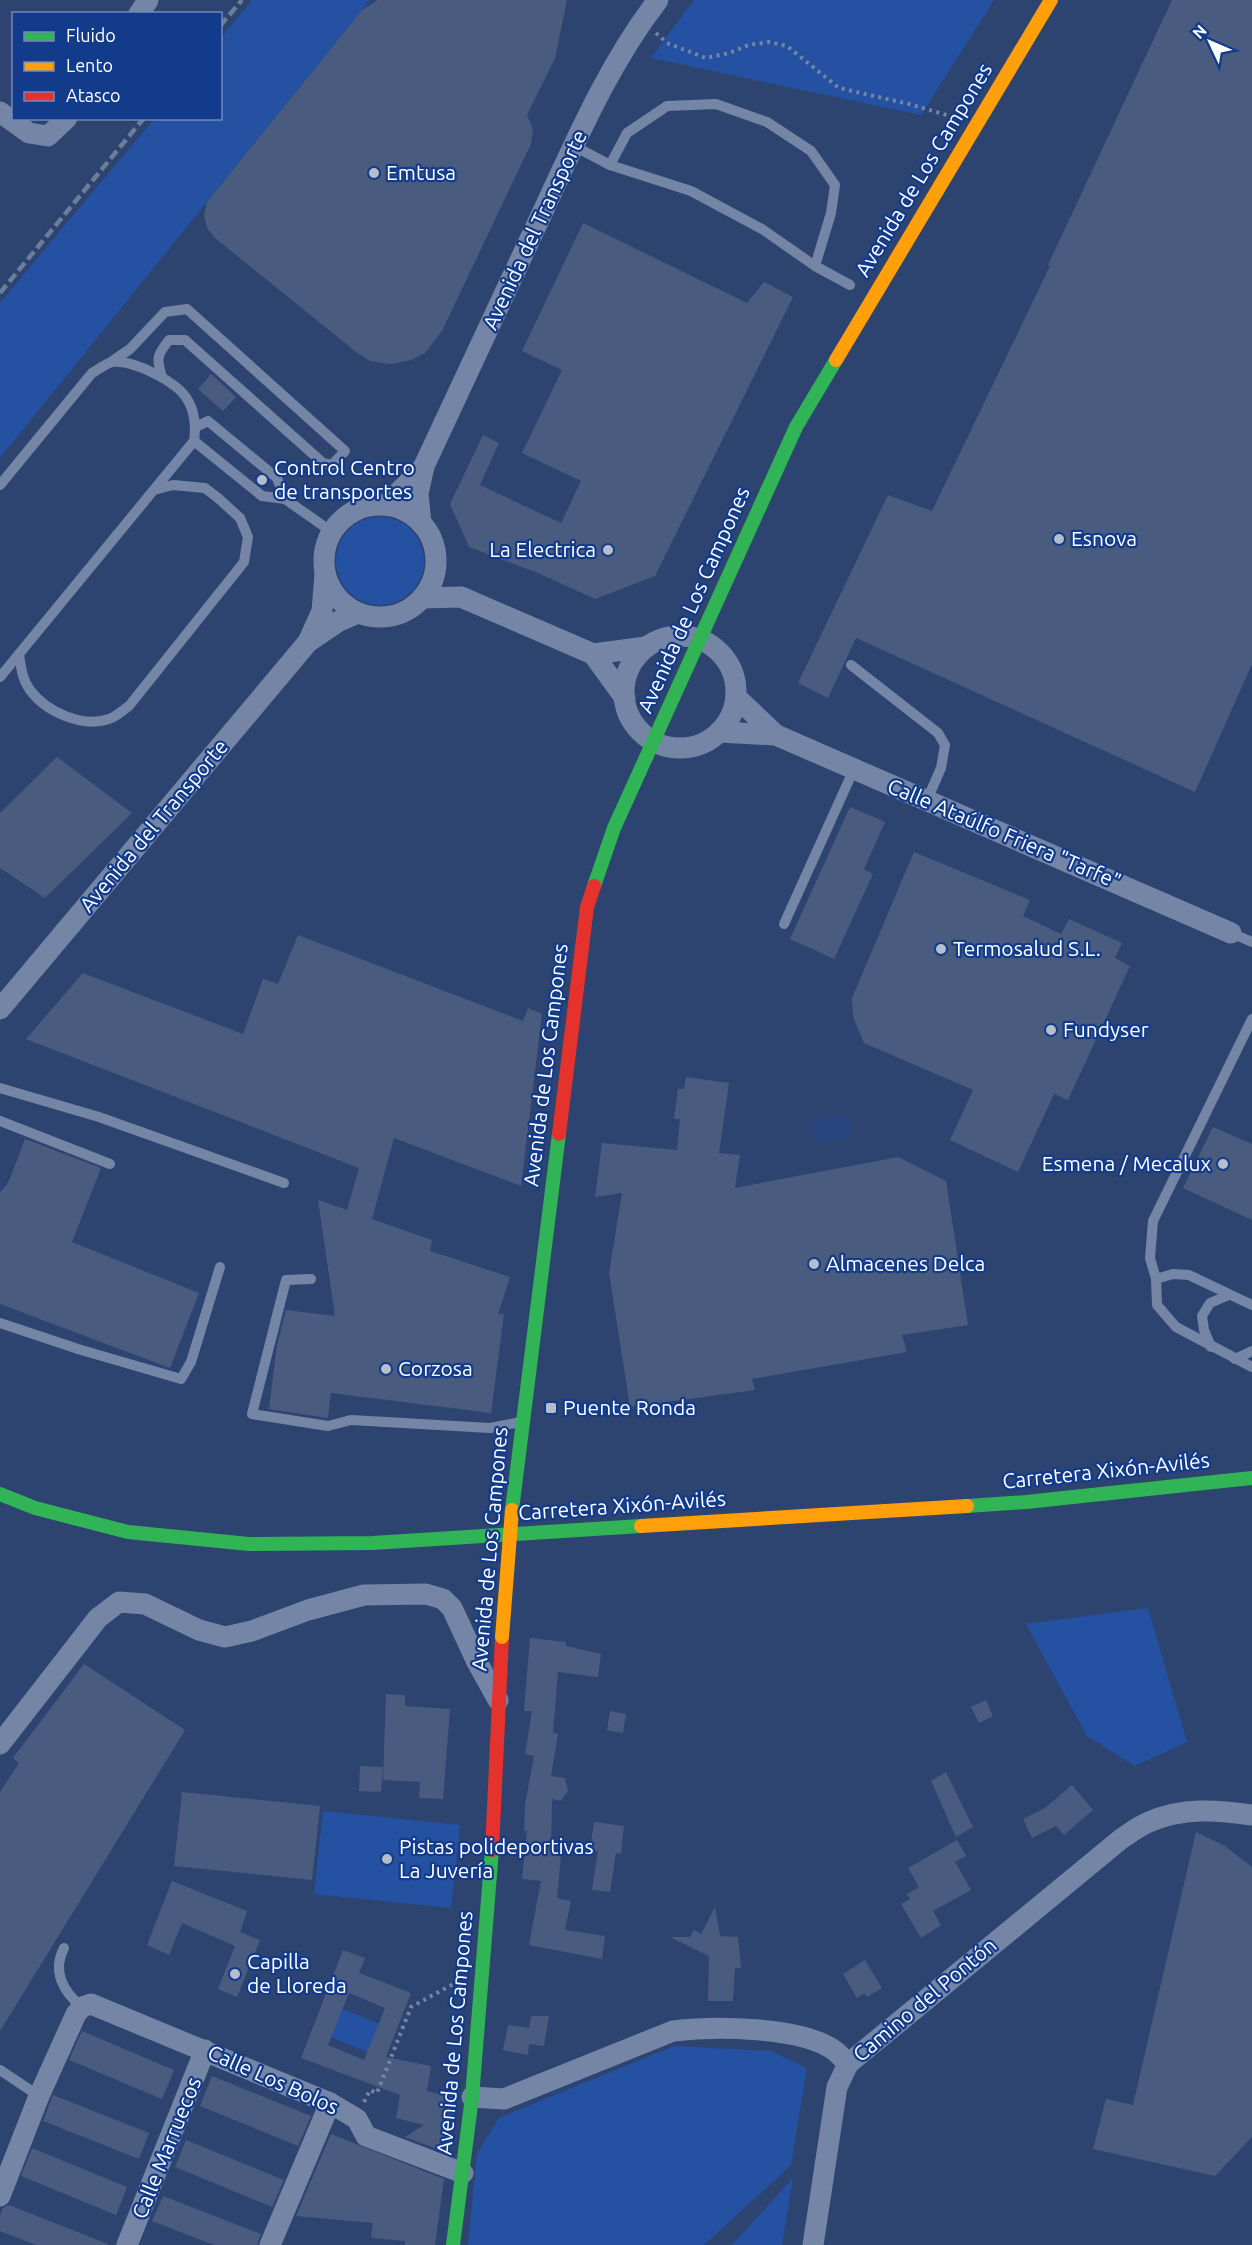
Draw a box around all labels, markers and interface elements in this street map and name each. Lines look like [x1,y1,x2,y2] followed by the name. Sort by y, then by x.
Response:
[12,12,222,120] legend
[1180,12,1240,72] north arrow
[1189,21,1210,42] text: N
[66,25,116,45] text: Fluido
[66,55,113,75] text: Lento
[850,58,996,281] street label: Avenida de Los Campones
[66,85,121,105] text: Atasco
[477,126,591,333] street label: Avenida del Transporte
[386,160,456,184] place label: Emtusa
[367,166,381,180] marker: Emtusa
[274,455,415,503] place label: Control Centro de transportes
[255,473,269,487] marker: Control Centro de transportes
[632,483,754,716] street label: Avenida de Los Campones
[1071,526,1137,550] place label: Esnova
[1052,532,1066,546] marker: Esnova
[489,537,596,561] place label: La Electrica
[601,543,615,557] marker: La Electrica
[74,734,232,916] street label: Avenida del Transporte
[884,773,1125,893] street label: Calle Ataúlfo Friera "Tarfe"
[953,936,1101,960] place label: Termosalud S.L.
[518,942,572,1188] street label: Avenida de Los Campones
[934,942,948,956] marker: Termosalud S.L.
[1063,1017,1149,1041] place label: Fundyser
[1044,1023,1058,1037] marker: Fundyser
[1042,1151,1211,1175] place label: Esmena / Mecalux
[1216,1157,1230,1171] marker: Esmena / Mecalux
[826,1251,985,1275] place label: Almacenes Delca
[807,1257,821,1271] marker: Almacenes Delca
[398,1356,473,1380] place label: Corzosa
[379,1362,393,1376] marker: Corzosa
[563,1395,696,1419] place label: Puente Ronda
[544,1401,558,1415] marker: Puente Ronda
[466,1426,512,1672] street label: Avenida de Los Campones
[1001,1447,1211,1493] street label: Carretera Xixón-Avilés
[517,1486,727,1524] street label: Carretera Xixón-Avilés
[399,1834,594,1882] place label: Pistas polideportivas La Juvería
[380,1852,394,1866] marker: Pistas polideportivas La Juvería
[431,1910,477,2156] street label: Avenida de Los Campones
[848,1932,1001,2066] street label: Camino del Pontón
[247,1949,347,1997] place label: Capilla de Lloreda
[228,1967,242,1981] marker: Capilla de Lloreda
[204,2040,342,2119] street label: Calle Los Bolos
[127,2073,205,2222] street label: Calle Marruecos

